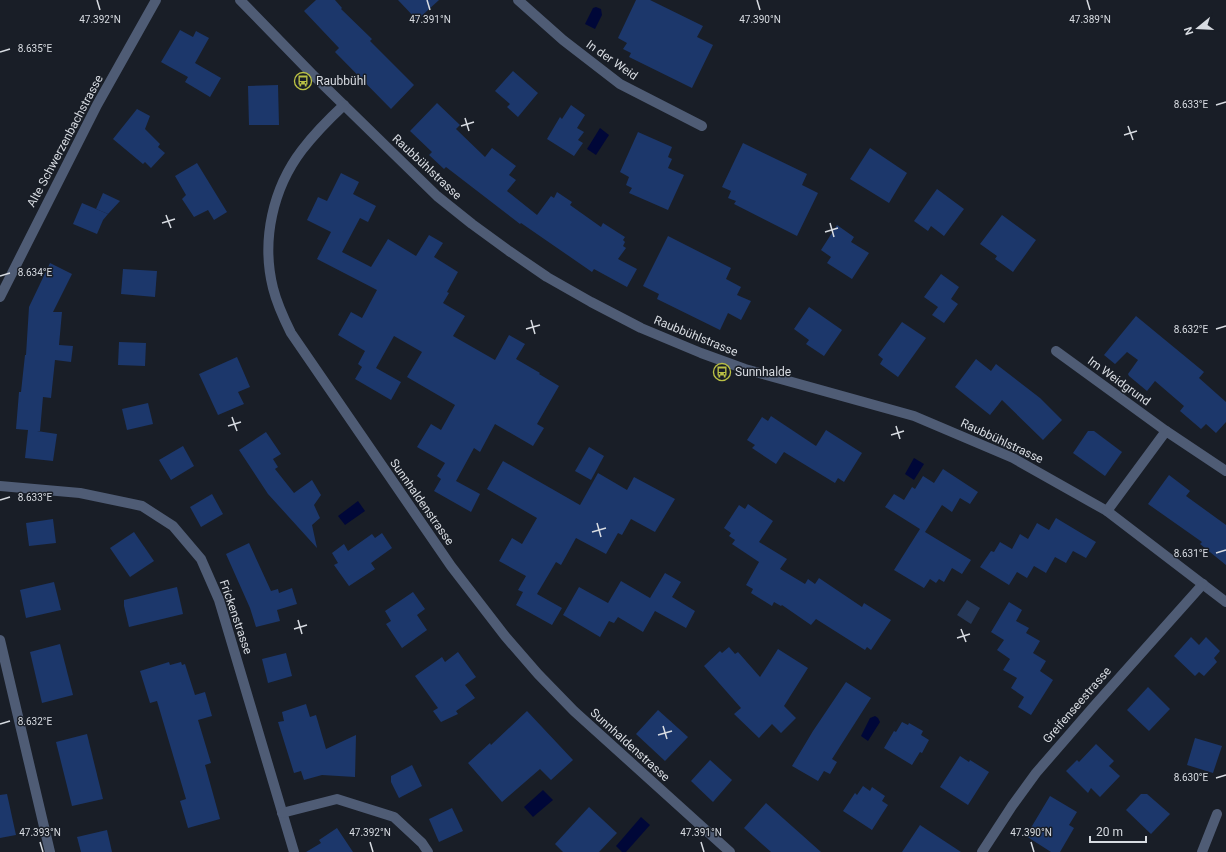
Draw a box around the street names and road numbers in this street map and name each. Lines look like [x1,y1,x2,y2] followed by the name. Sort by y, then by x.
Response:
[584,37,640,83] street label: In der Weid
[24,72,106,210] street label: Alte Schwerzenbachstrasse
[390,131,464,203] street label: Raubbühlstrasse
[652,313,740,359] street label: Raubbühlstrasse
[1085,354,1153,408] street label: Im Weidgrund
[959,416,1045,466] street label: Raubbühlstrasse
[387,456,457,548] street label: Sunnhaldenstrasse
[217,578,255,656] street label: Frickenstrasse
[1040,664,1114,746] street label: Greifenseestrasse
[587,706,673,784] street label: Sunnhaldenstrasse

